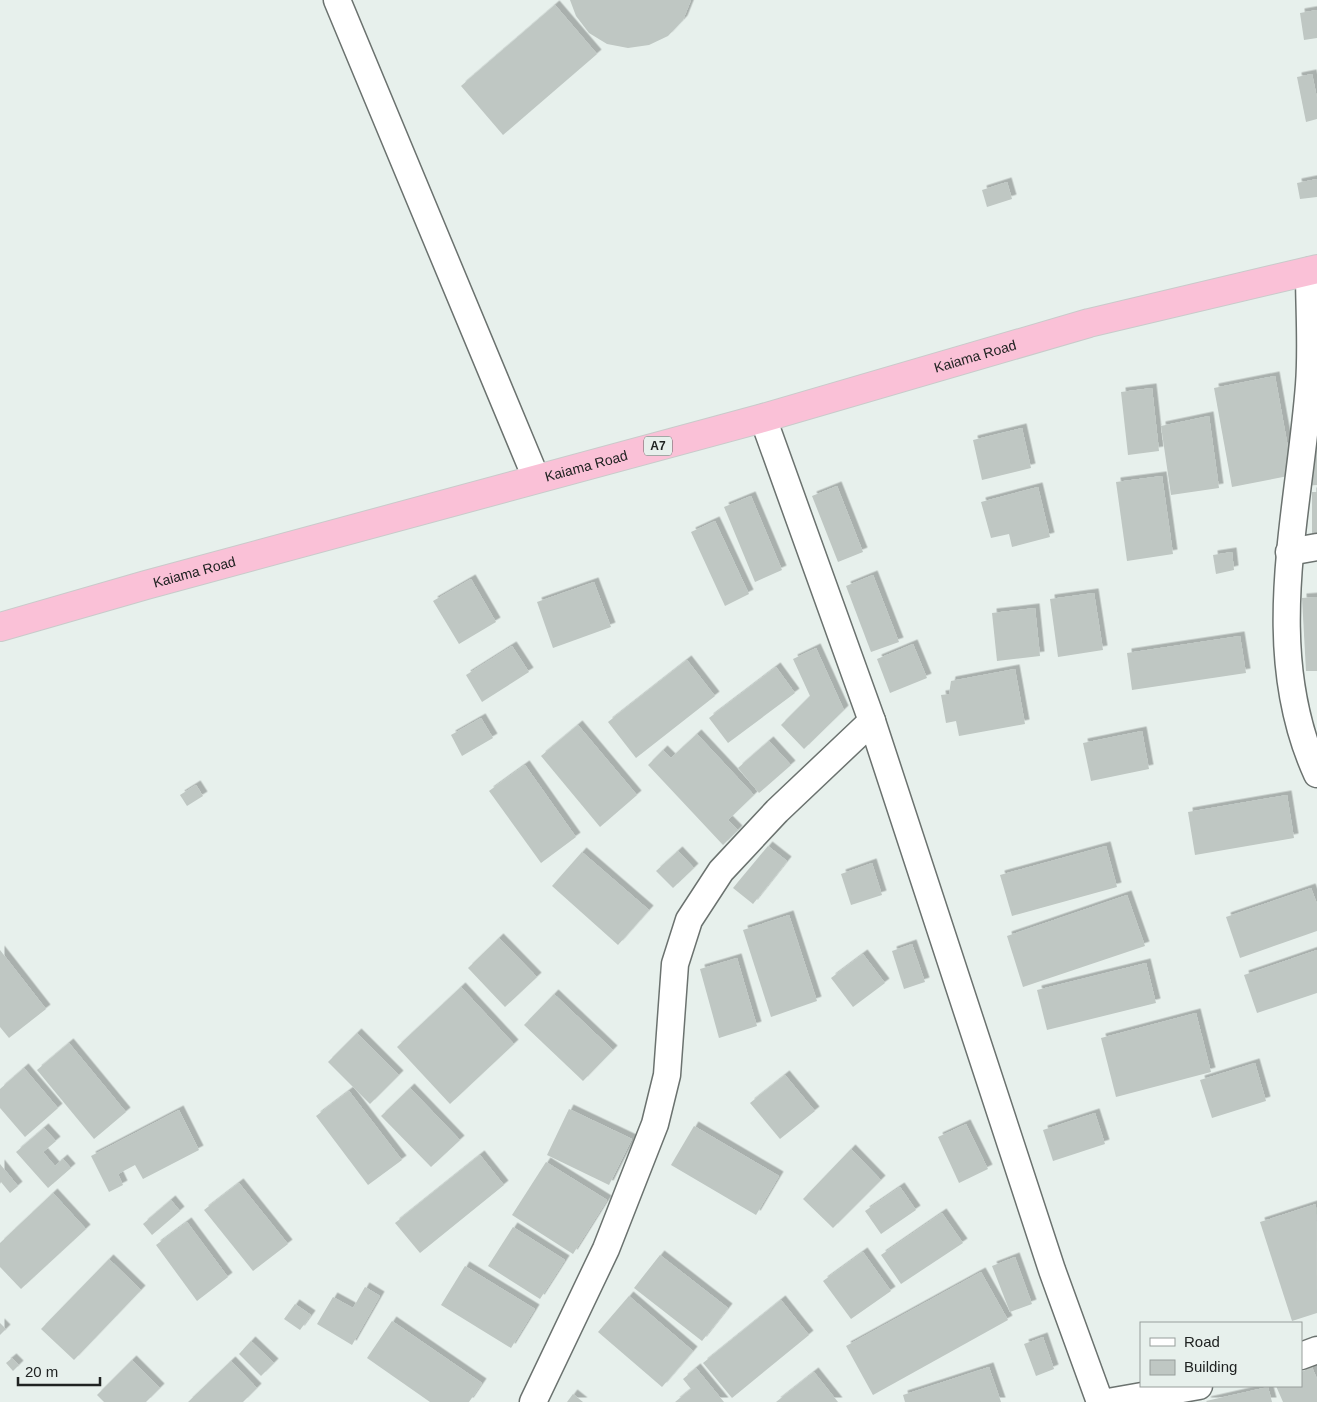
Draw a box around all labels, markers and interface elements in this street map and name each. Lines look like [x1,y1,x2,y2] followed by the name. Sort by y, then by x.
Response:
[932,337,1018,376] street label: Kaiama Road
[644,436,672,456] road number: A7
[543,447,629,485] street label: Kaiama Road
[151,553,237,591] street label: Kaiama Road
[1140,1322,1302,1387] legend
[1184,1333,1220,1350] text: Road
[18,1354,100,1386] scale bar
[1184,1358,1237,1375] text: Building
[25,1363,58,1380] text: 20 m

